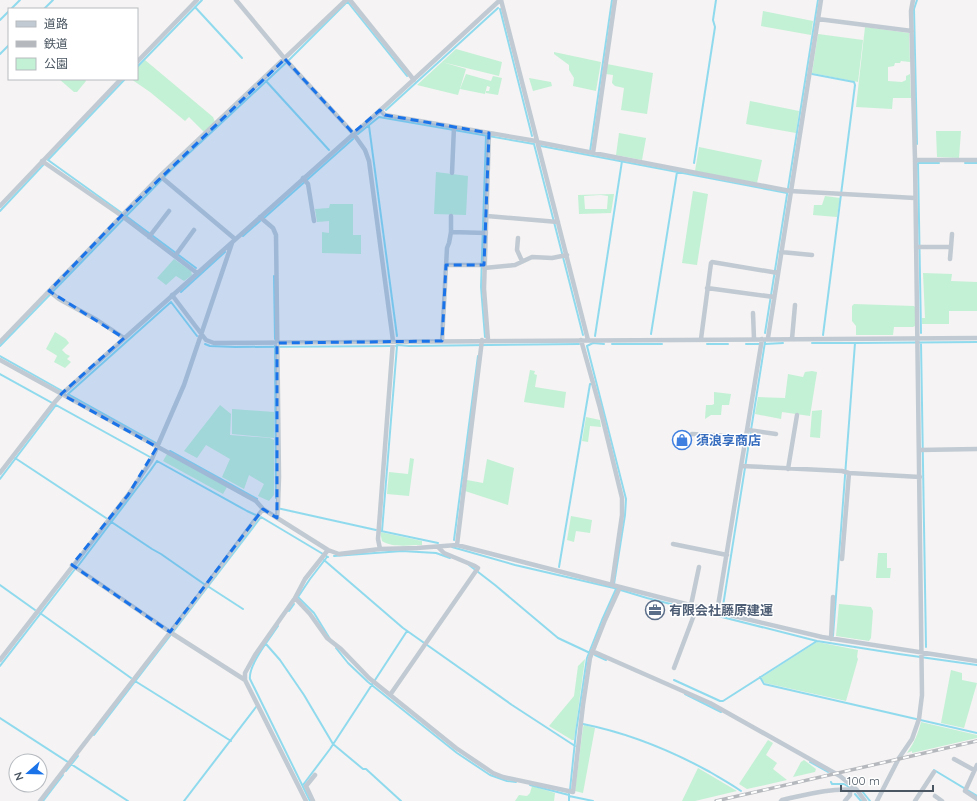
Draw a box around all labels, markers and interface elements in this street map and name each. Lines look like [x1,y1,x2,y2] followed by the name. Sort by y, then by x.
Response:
[8,8,138,80] legend
[44,16,68,31] text: 道路
[44,36,68,51] text: 鉄道
[44,56,68,71] text: 公園
[671,429,693,451] shop icon: 須浪享商店
[696,432,761,448] place label: 須浪享商店
[644,599,666,621] office icon: 有限会社藤原建運
[669,602,773,618] place label: 有限会社藤原建運
[8,753,48,793] north arrow
[841,767,933,793] scale bar
[11,770,27,783] text: N
[847,773,880,788] text: 100 m

